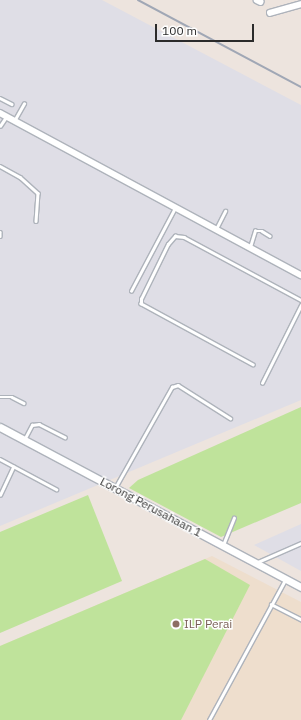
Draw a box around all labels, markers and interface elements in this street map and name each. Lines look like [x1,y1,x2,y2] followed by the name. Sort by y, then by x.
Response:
[157,16,256,42] scale bar
[162,23,197,38] text: 100 m
[98,474,204,540] street label: Lorong Perusahaan 1
[184,617,232,631] place label: ILP Perai
[171,619,181,629] marker: ILP Perai

